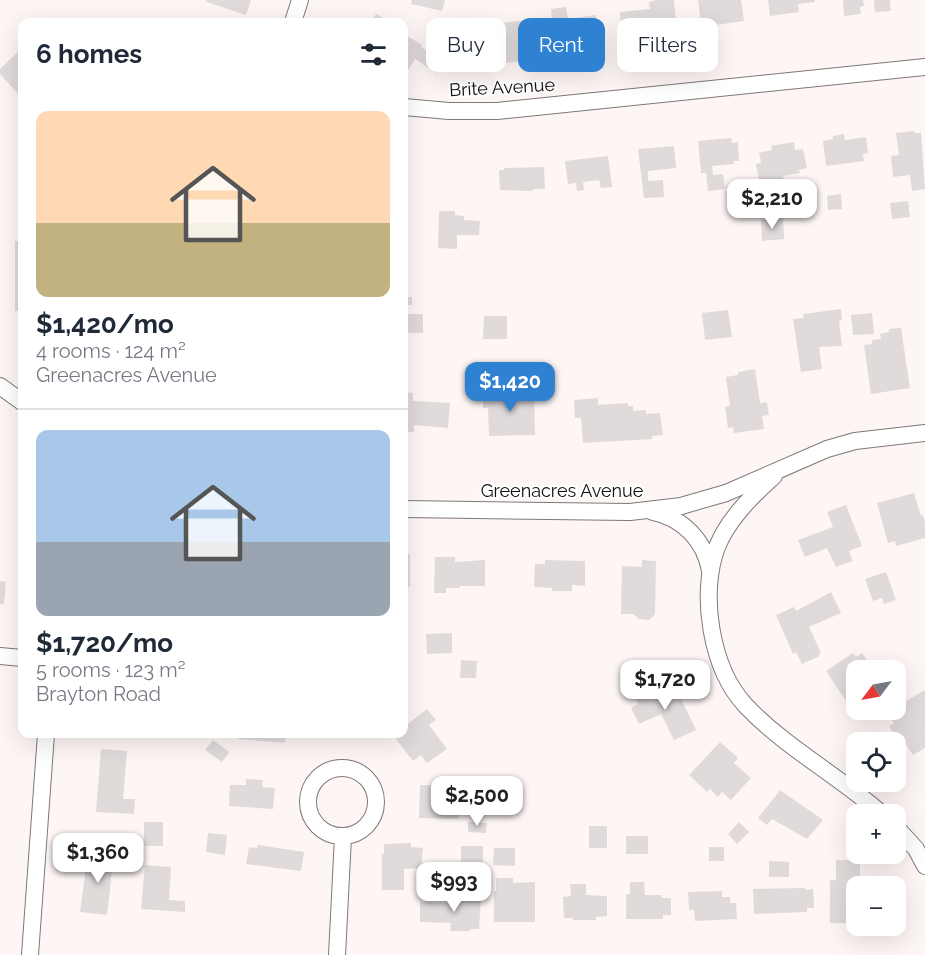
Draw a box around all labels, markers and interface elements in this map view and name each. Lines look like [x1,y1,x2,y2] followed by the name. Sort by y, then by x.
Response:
[426,18,506,72] chip: Buy
[518,18,605,72] chip: Rent
[617,18,718,72] chip: Filters
[357,38,390,71] icon: filters
[36,39,142,69] text: 6 homes
[449,74,556,100] street label: Brite Avenue
[159,150,267,258] icon: home
[723,179,821,230] pin: $2,210
[741,186,803,210] text: $2,210
[36,309,174,339] text: $1,420/mo
[36,339,186,363] text: 4 rooms · 124 m²
[461,362,559,413] pin: $1,420
[36,363,217,387] text: Greenacres Avenue
[479,369,541,393] text: $1,420
[159,469,267,577] icon: home
[481,480,644,501] street label: Greenacres Avenue
[36,628,173,658] text: $1,720/mo
[36,658,185,682] text: 5 rooms · 123 m²
[616,660,714,711] pin: $1,720
[846,660,906,720] north arrow
[846,660,906,936] map controls
[634,667,696,691] text: $1,720
[36,682,161,706] text: Brayton Road
[846,732,906,792] button: locate
[428,776,526,827] pin: $2,500
[445,783,509,807] text: $2,500
[846,804,906,864] button: +
[49,833,147,884] pin: $1,360
[67,840,129,864] text: $1,360
[418,862,490,913] pin: $993
[430,869,478,893] text: $993
[846,876,906,936] button: −

